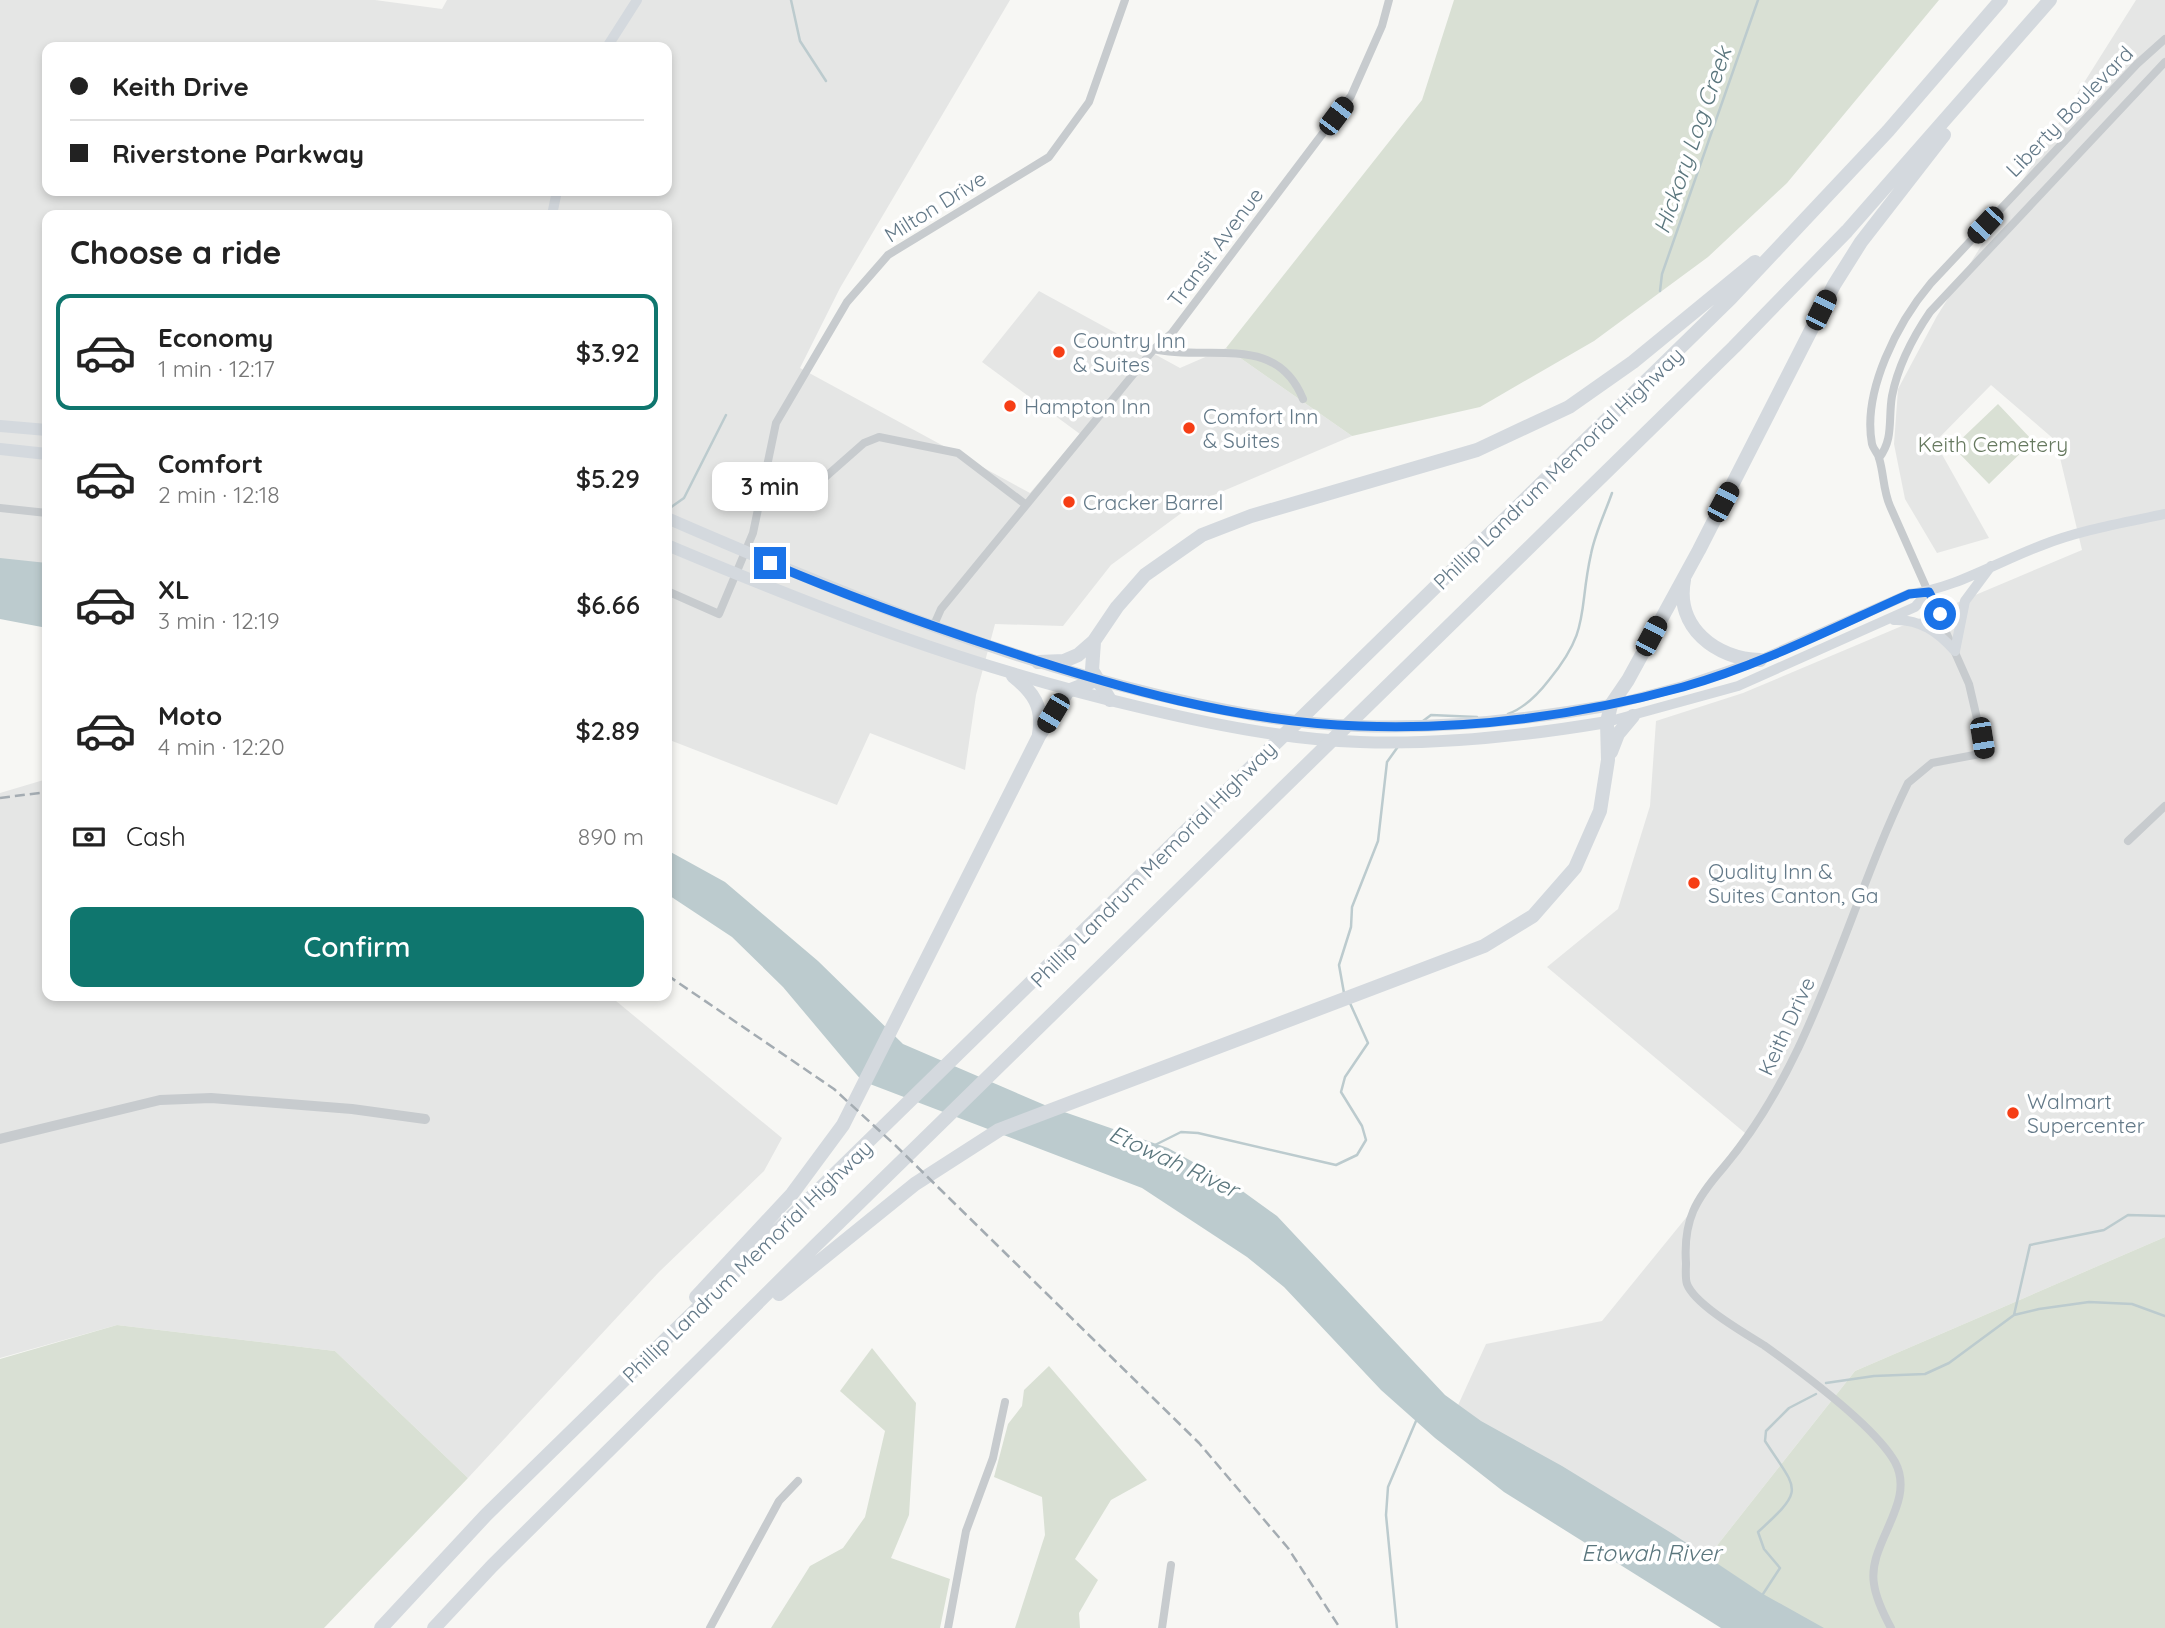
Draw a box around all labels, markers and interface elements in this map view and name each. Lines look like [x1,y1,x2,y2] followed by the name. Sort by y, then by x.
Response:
[2000,40,2138,182] street label: Liberty Boulevard
[1646,41,1738,237] water label: Hickory Log Creek
[112,70,249,103] text: Keith Drive
[1315,93,1358,139] car
[112,137,364,170] text: Riverstone Parkway
[879,165,991,247] street label: Milton Drive
[1162,182,1268,312] street label: Transit Avenue
[1963,202,2008,248] car
[70,232,282,272] text: Choose a ride
[1803,287,1840,333] car
[74,321,137,384] icon: car
[158,321,273,354] text: Economy
[1073,327,1186,377] place label: Country Inn & Suites
[576,336,640,369] text: $3.92
[1428,341,1688,595] street label: Phillip Landrum Memorial Highway
[1051,344,1067,360] marker: Country Inn & Suites
[158,354,275,383] text: 1 min · 12:17
[1024,393,1151,419] place label: Hampton Inn
[1002,398,1018,414] marker: Hampton Inn
[1203,403,1318,453] place label: Comfort Inn & Suites
[1181,420,1197,436] marker: Comfort Inn & Suites
[1918,431,2068,457] park label: Keith Cemetery
[74,447,137,510] icon: car
[158,447,263,480] text: Comfort
[576,462,640,495] text: $5.29
[712,462,828,510] callout: 3 min
[741,472,799,501] text: 3 min
[1704,479,1743,525] car
[158,480,280,509] text: 2 min · 12:18
[1083,489,1223,515] place label: Cracker Barrel
[1061,494,1077,510] marker: Cracker Barrel
[754,547,786,579] route end
[74,573,137,636] icon: car
[158,573,190,606] text: XL
[576,588,640,621] text: $6.66
[1924,598,1956,630] route start
[158,606,279,635] text: 3 min · 12:19
[1632,613,1671,659] car
[1034,690,1073,736] car
[74,699,137,762] icon: car
[158,699,222,732] text: Moto
[575,714,640,747] text: $2.89
[1969,716,1996,760] car
[158,732,285,761] text: 4 min · 12:20
[1025,736,1281,992] street label: Phillip Landrum Memorial Highway
[70,818,108,856] icon: cash
[126,820,186,853] text: Cash
[578,822,644,851] text: 890 m
[1708,858,1879,908] place label: Quality Inn & Suites Canton, Ga
[1686,875,1702,891] marker: Quality Inn & Suites Canton, Ga
[70,907,644,987] button: Confirm
[1752,973,1820,1079] street label: Keith Drive
[2027,1088,2145,1138] place label: Walmart Supercenter
[2005,1105,2021,1121] marker: Walmart Supercenter
[1105,1118,1246,1205] water label: Etowah River
[617,1134,877,1388] street label: Phillip Landrum Memorial Highway
[1581,1538,1724,1567] water label: Etowah River

